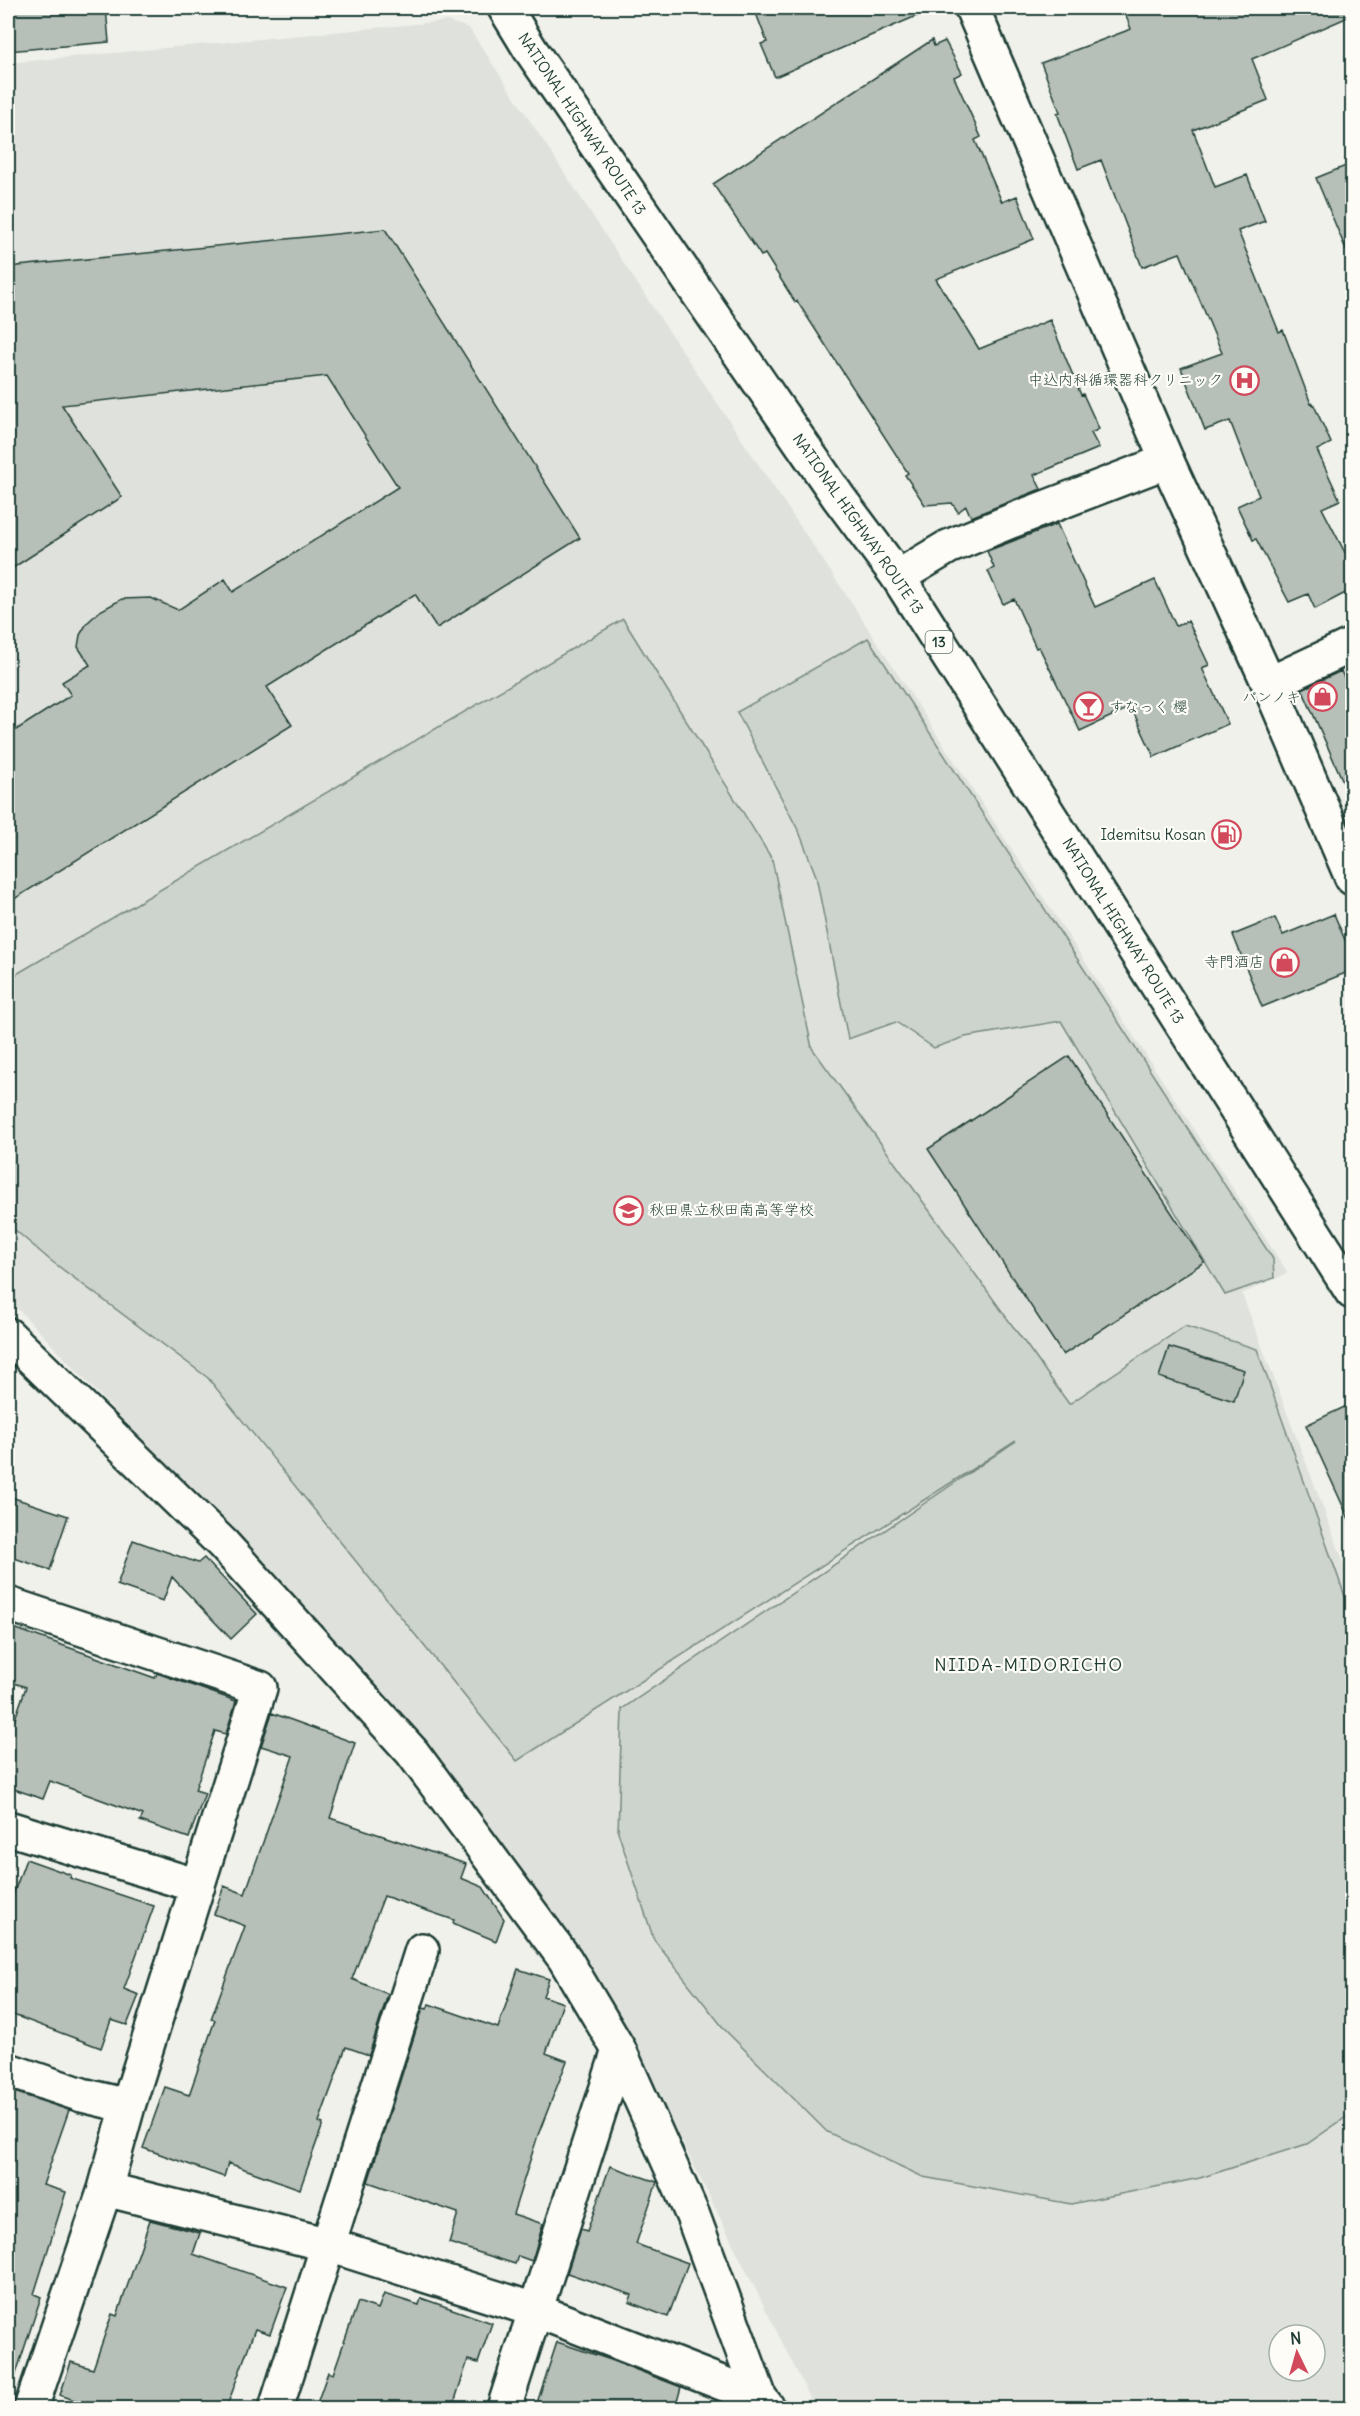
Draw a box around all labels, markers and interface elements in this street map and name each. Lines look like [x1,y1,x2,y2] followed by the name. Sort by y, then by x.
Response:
[514,29,651,218] street label: NATIONAL HIGHWAY ROUTE 13
[1228,364,1260,396] hospital icon: 中込内科循環器科クリニック
[1028,370,1223,389] place label: 中込内科循環器科クリニック
[789,430,928,617] street label: NATIONAL HIGHWAY ROUTE 13
[926,631,952,653] road number: 13
[1306,681,1338,713] shop icon: パンノキ
[1242,687,1301,706] place label: パンノキ
[1072,691,1104,723] bar icon: すなっく 櫻
[1109,697,1188,716] place label: すなっく 櫻
[1211,819,1243,851] fuel station icon: Idemitsu Kosan
[1101,825,1206,844] place label: Idemitsu Kosan
[1058,834,1189,1027] street label: NATIONAL HIGHWAY ROUTE 13
[1269,946,1301,978] shop icon: 寺門酒店
[1204,952,1264,971] place label: 寺門酒店
[612,1194,644,1226] school or university icon: 秋田県立秋田南高等学校
[649,1200,814,1219] place label: 秋田県立秋田南高等学校
[934,1653,1124,1676] district label: NIIDA-MIDORICHO
[1267,2323,1327,2383] north arrow
[1289,2328,1302,2349] text: N

